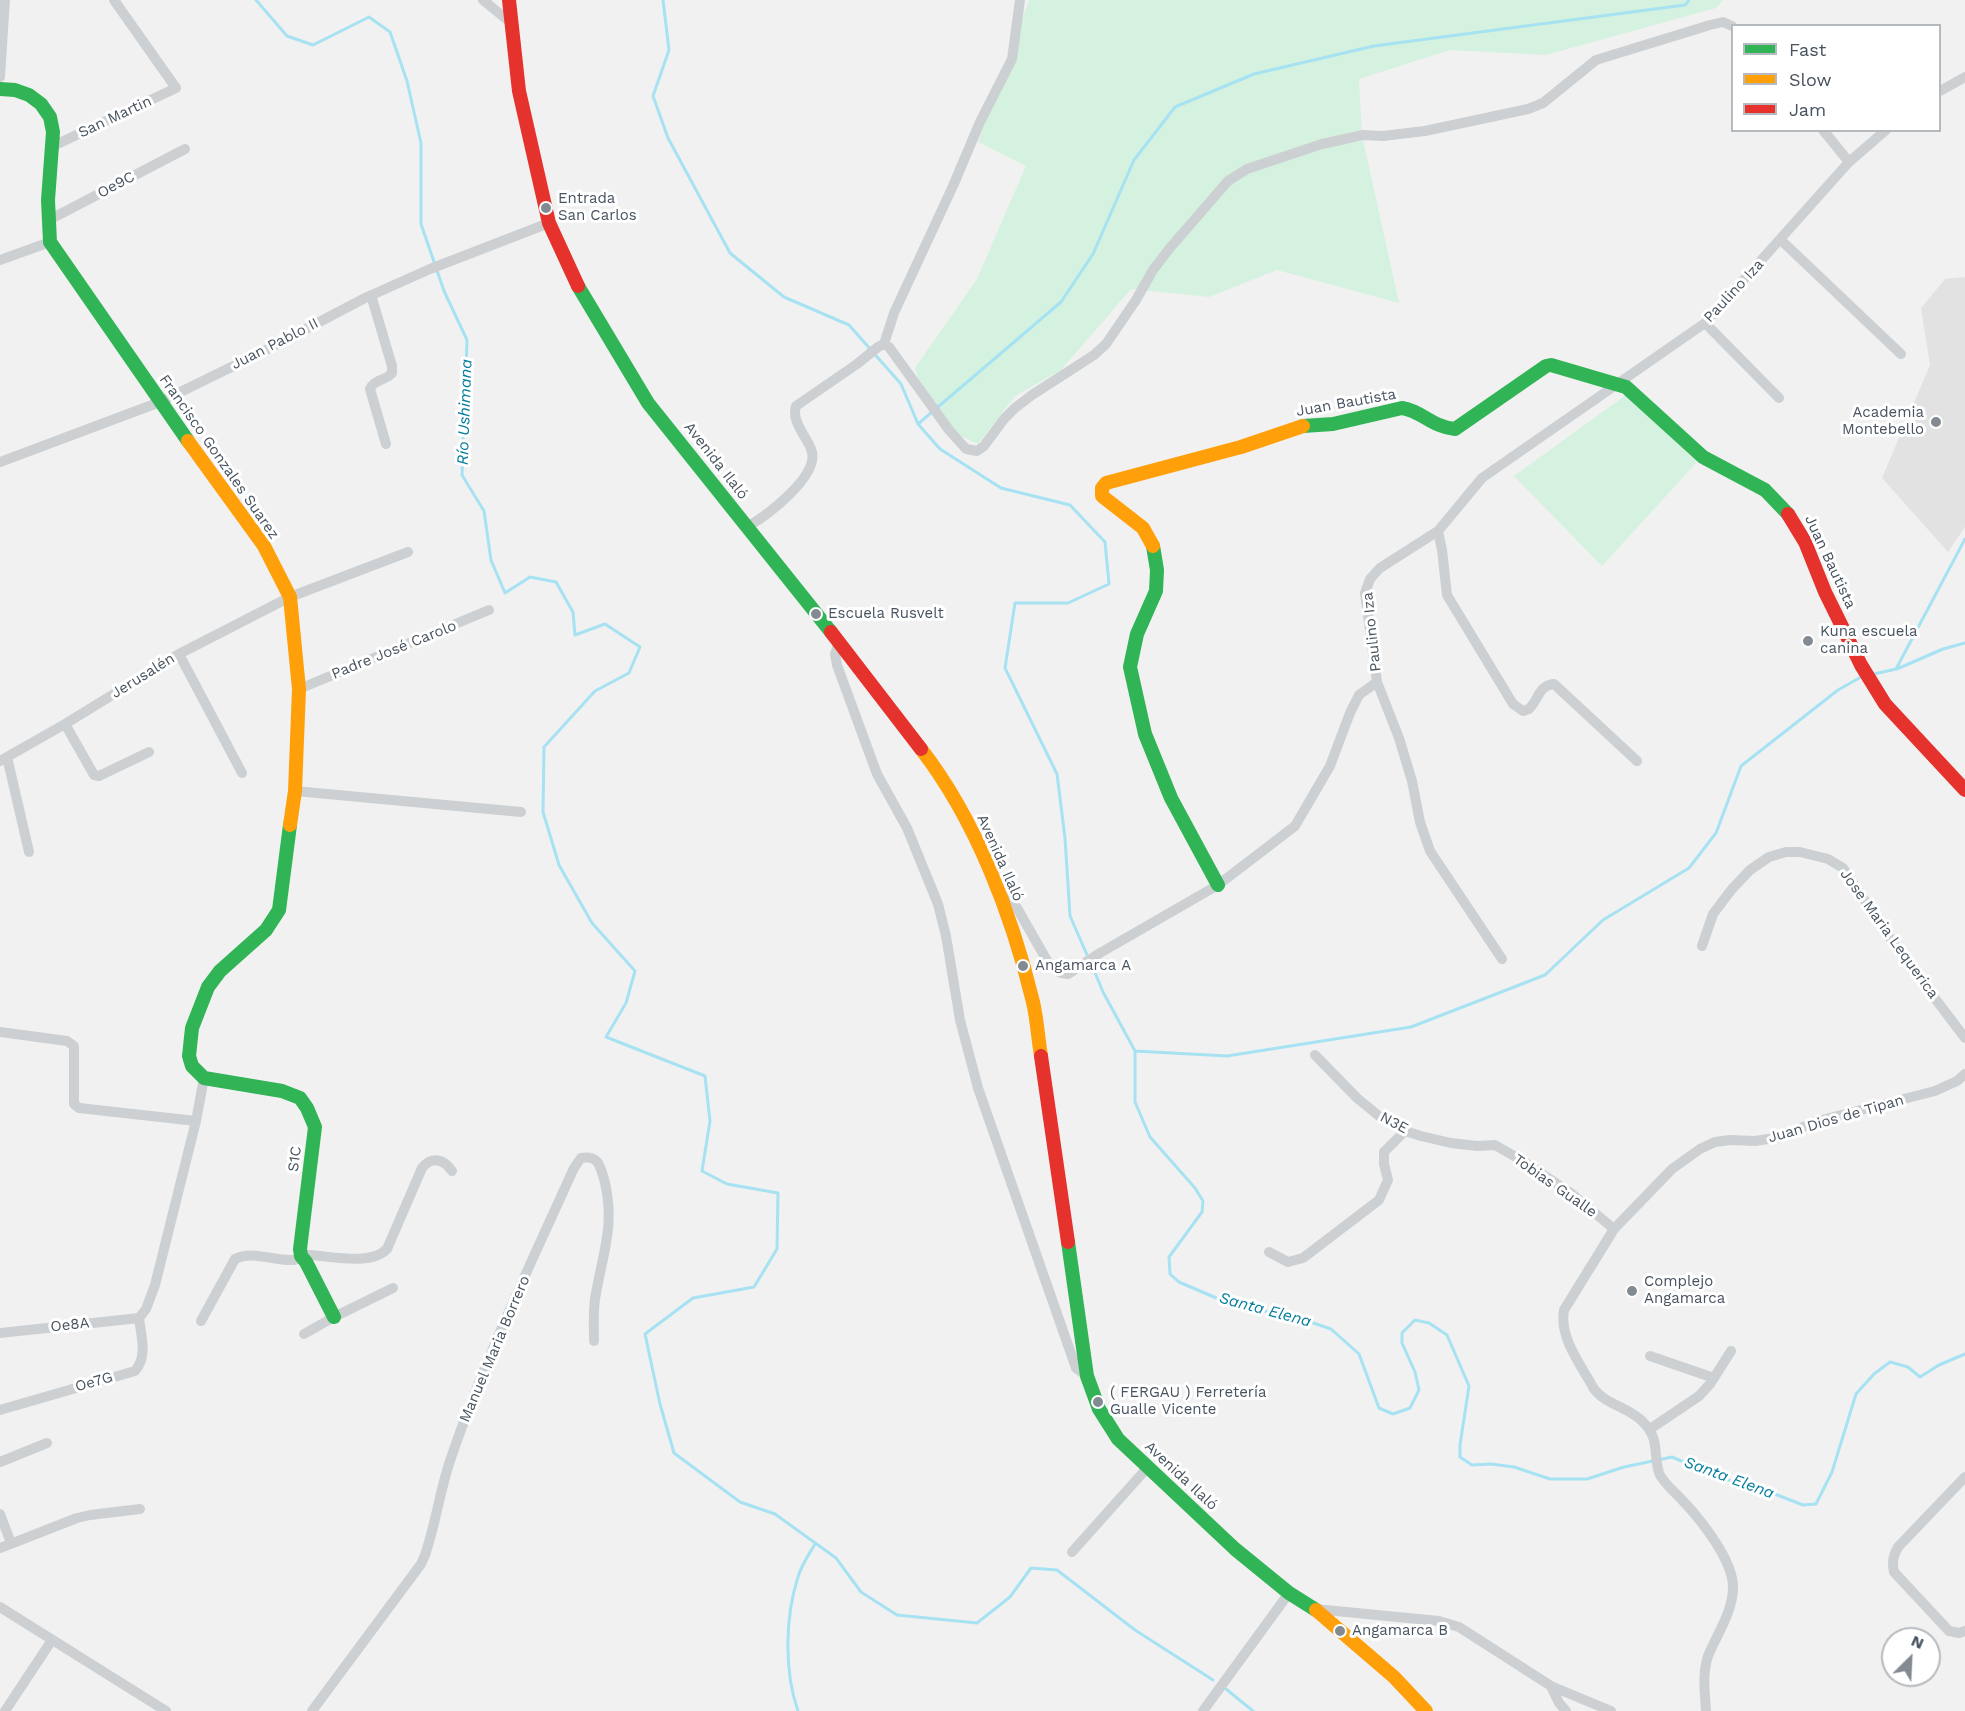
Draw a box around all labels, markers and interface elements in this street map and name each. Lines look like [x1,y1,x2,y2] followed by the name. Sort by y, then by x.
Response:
[1731,24,1941,132] legend
[1789,39,1826,60] text: Fast
[1789,69,1832,90] text: Slow
[75,92,155,142] street label: San Martin
[1789,99,1826,120] text: Jam
[94,168,138,202] street label: Oe9C
[558,190,637,225] place label: Entrada San Carlos
[539,201,553,215] marker: Entrada San Carlos
[1700,256,1768,326] street label: Paulino Iza
[229,314,321,374] street label: Juan Pablo II
[454,359,476,465] water label: Río Ushimana
[155,371,283,543] street label: Francisco Gonzales Suarez
[1295,385,1397,421] street label: Juan Bautista
[1842,404,1924,439] place label: Academia Montebello
[1929,415,1943,429] marker: Academia Montebello
[680,419,752,503] street label: Avenida Ilaló
[1801,512,1859,612] street label: Juan Bautista
[1359,591,1385,673] street label: Paulino Iza
[828,605,944,623] place label: Escuela Rusvelt
[809,607,823,621] marker: Escuela Rusvelt
[329,617,459,683] street label: Padre José Carolo
[1820,623,1918,658] place label: Kuna escuela canina
[1801,634,1815,648] marker: Kuna escuela canina
[108,649,178,703] street label: Jerusalén
[973,812,1027,904] street label: Avenida Ilaló
[1836,866,1942,1002] street label: Jose Maria Lequerica
[1035,957,1131,975] place label: Angamarca A
[1016,959,1030,973] marker: Angamarca A
[1766,1091,1906,1147] street label: Juan Dios de Tipan
[1377,1108,1411,1138] street label: N3E
[284,1145,306,1173] street label: S1C
[1510,1151,1600,1221] street label: Tobias Gualle
[456,1273,534,1425] street label: Manuel Maria Borrero
[1644,1273,1725,1308] place label: Complejo Angamarca
[1625,1284,1639,1298] marker: Complejo Angamarca
[1217,1289,1313,1331] water label: Santa Elena
[50,1314,90,1336] street label: Oe8A
[73,1368,115,1396] street label: Oe7G
[1110,1384,1266,1419] place label: ( FERGAU ) Ferretería Gualle Vicente
[1091,1395,1105,1409] marker: ( FERGAU ) Ferretería Gualle Vicente
[1141,1438,1221,1514] street label: Avenida Ilaló
[1681,1453,1777,1503] water label: Santa Elena
[1352,1622,1448,1640] place label: Angamarca B
[1333,1624,1347,1638] marker: Angamarca B
[1881,1627,1941,1687] north arrow
[1908,1631,1927,1653] text: N

